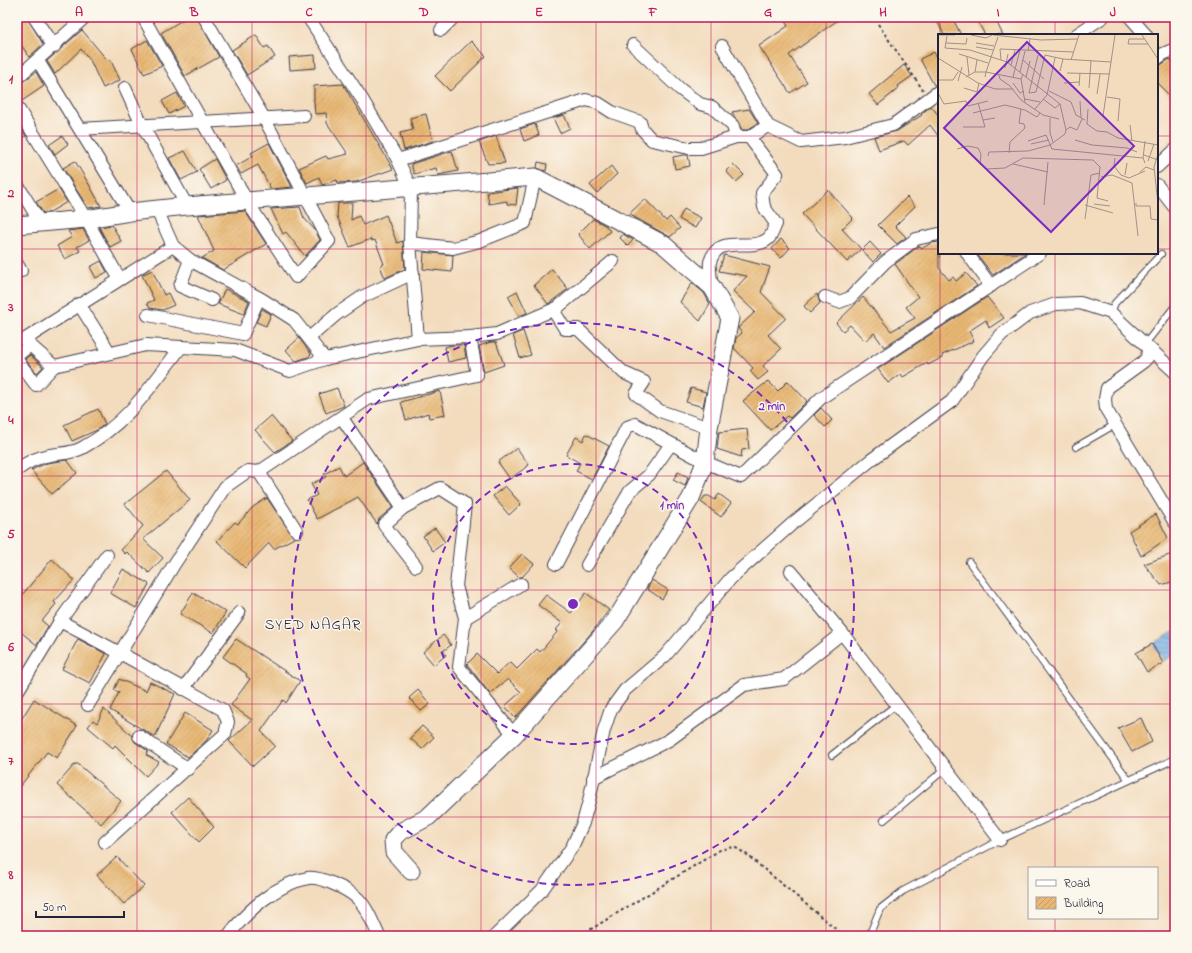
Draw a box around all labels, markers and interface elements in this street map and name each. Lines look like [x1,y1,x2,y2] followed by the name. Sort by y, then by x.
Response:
[75,3,83,22] text: A
[189,3,199,22] text: B
[305,3,313,22] text: C
[418,3,429,22] text: D
[535,3,543,22] text: E
[648,3,658,22] text: F
[764,3,772,22] text: G
[879,3,887,22] text: H
[996,3,1000,22] text: I
[1110,3,1116,22] text: J
[938,34,1158,254] inset map
[9,70,14,89] text: 1
[7,184,15,203] text: 2
[7,298,14,317] text: 3
[758,398,785,416] text: 2 min
[7,411,14,430] text: 4
[660,497,684,515] text: 1 min
[7,525,15,544] text: 5
[566,597,580,611] centre of rings
[265,614,361,636] district label: SYED NAGAR
[7,638,14,657] text: 6
[8,752,14,771] text: 7
[8,866,14,885] text: 8
[1028,867,1158,919] legend
[1064,875,1090,893] text: Road
[36,893,124,919] scale bar
[1063,895,1103,914] text: Building
[42,899,66,917] text: 50 m

